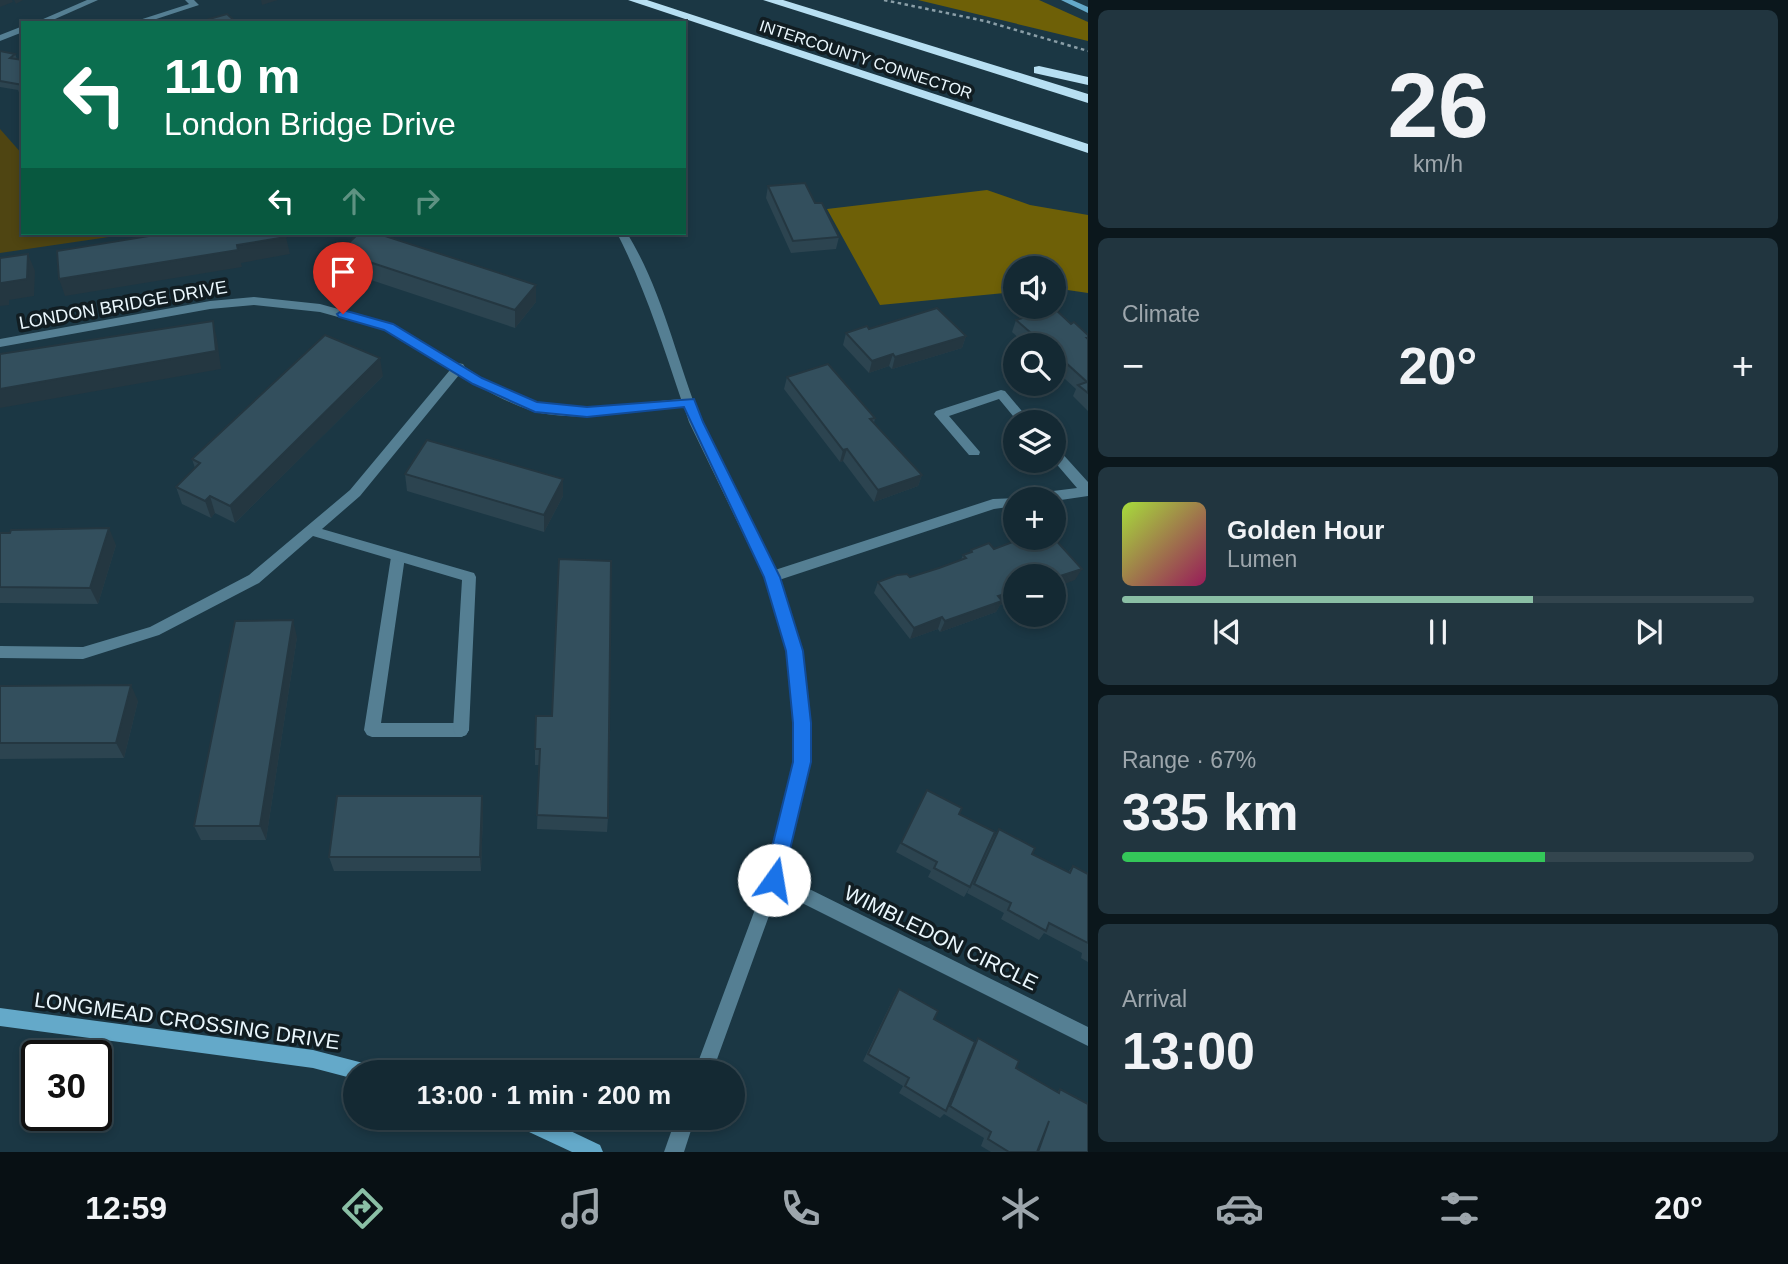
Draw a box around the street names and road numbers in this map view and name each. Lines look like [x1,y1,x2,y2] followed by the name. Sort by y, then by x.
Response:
[757,17,974,102] street label: INTERCOUNTY CONNECTOR
[17,277,229,333] street label: LONDON BRIDGE DRIVE
[841,881,1042,994] street label: WIMBLEDON CIRCLE
[33,988,341,1053] street label: LONGMEAD CROSSING DRIVE

